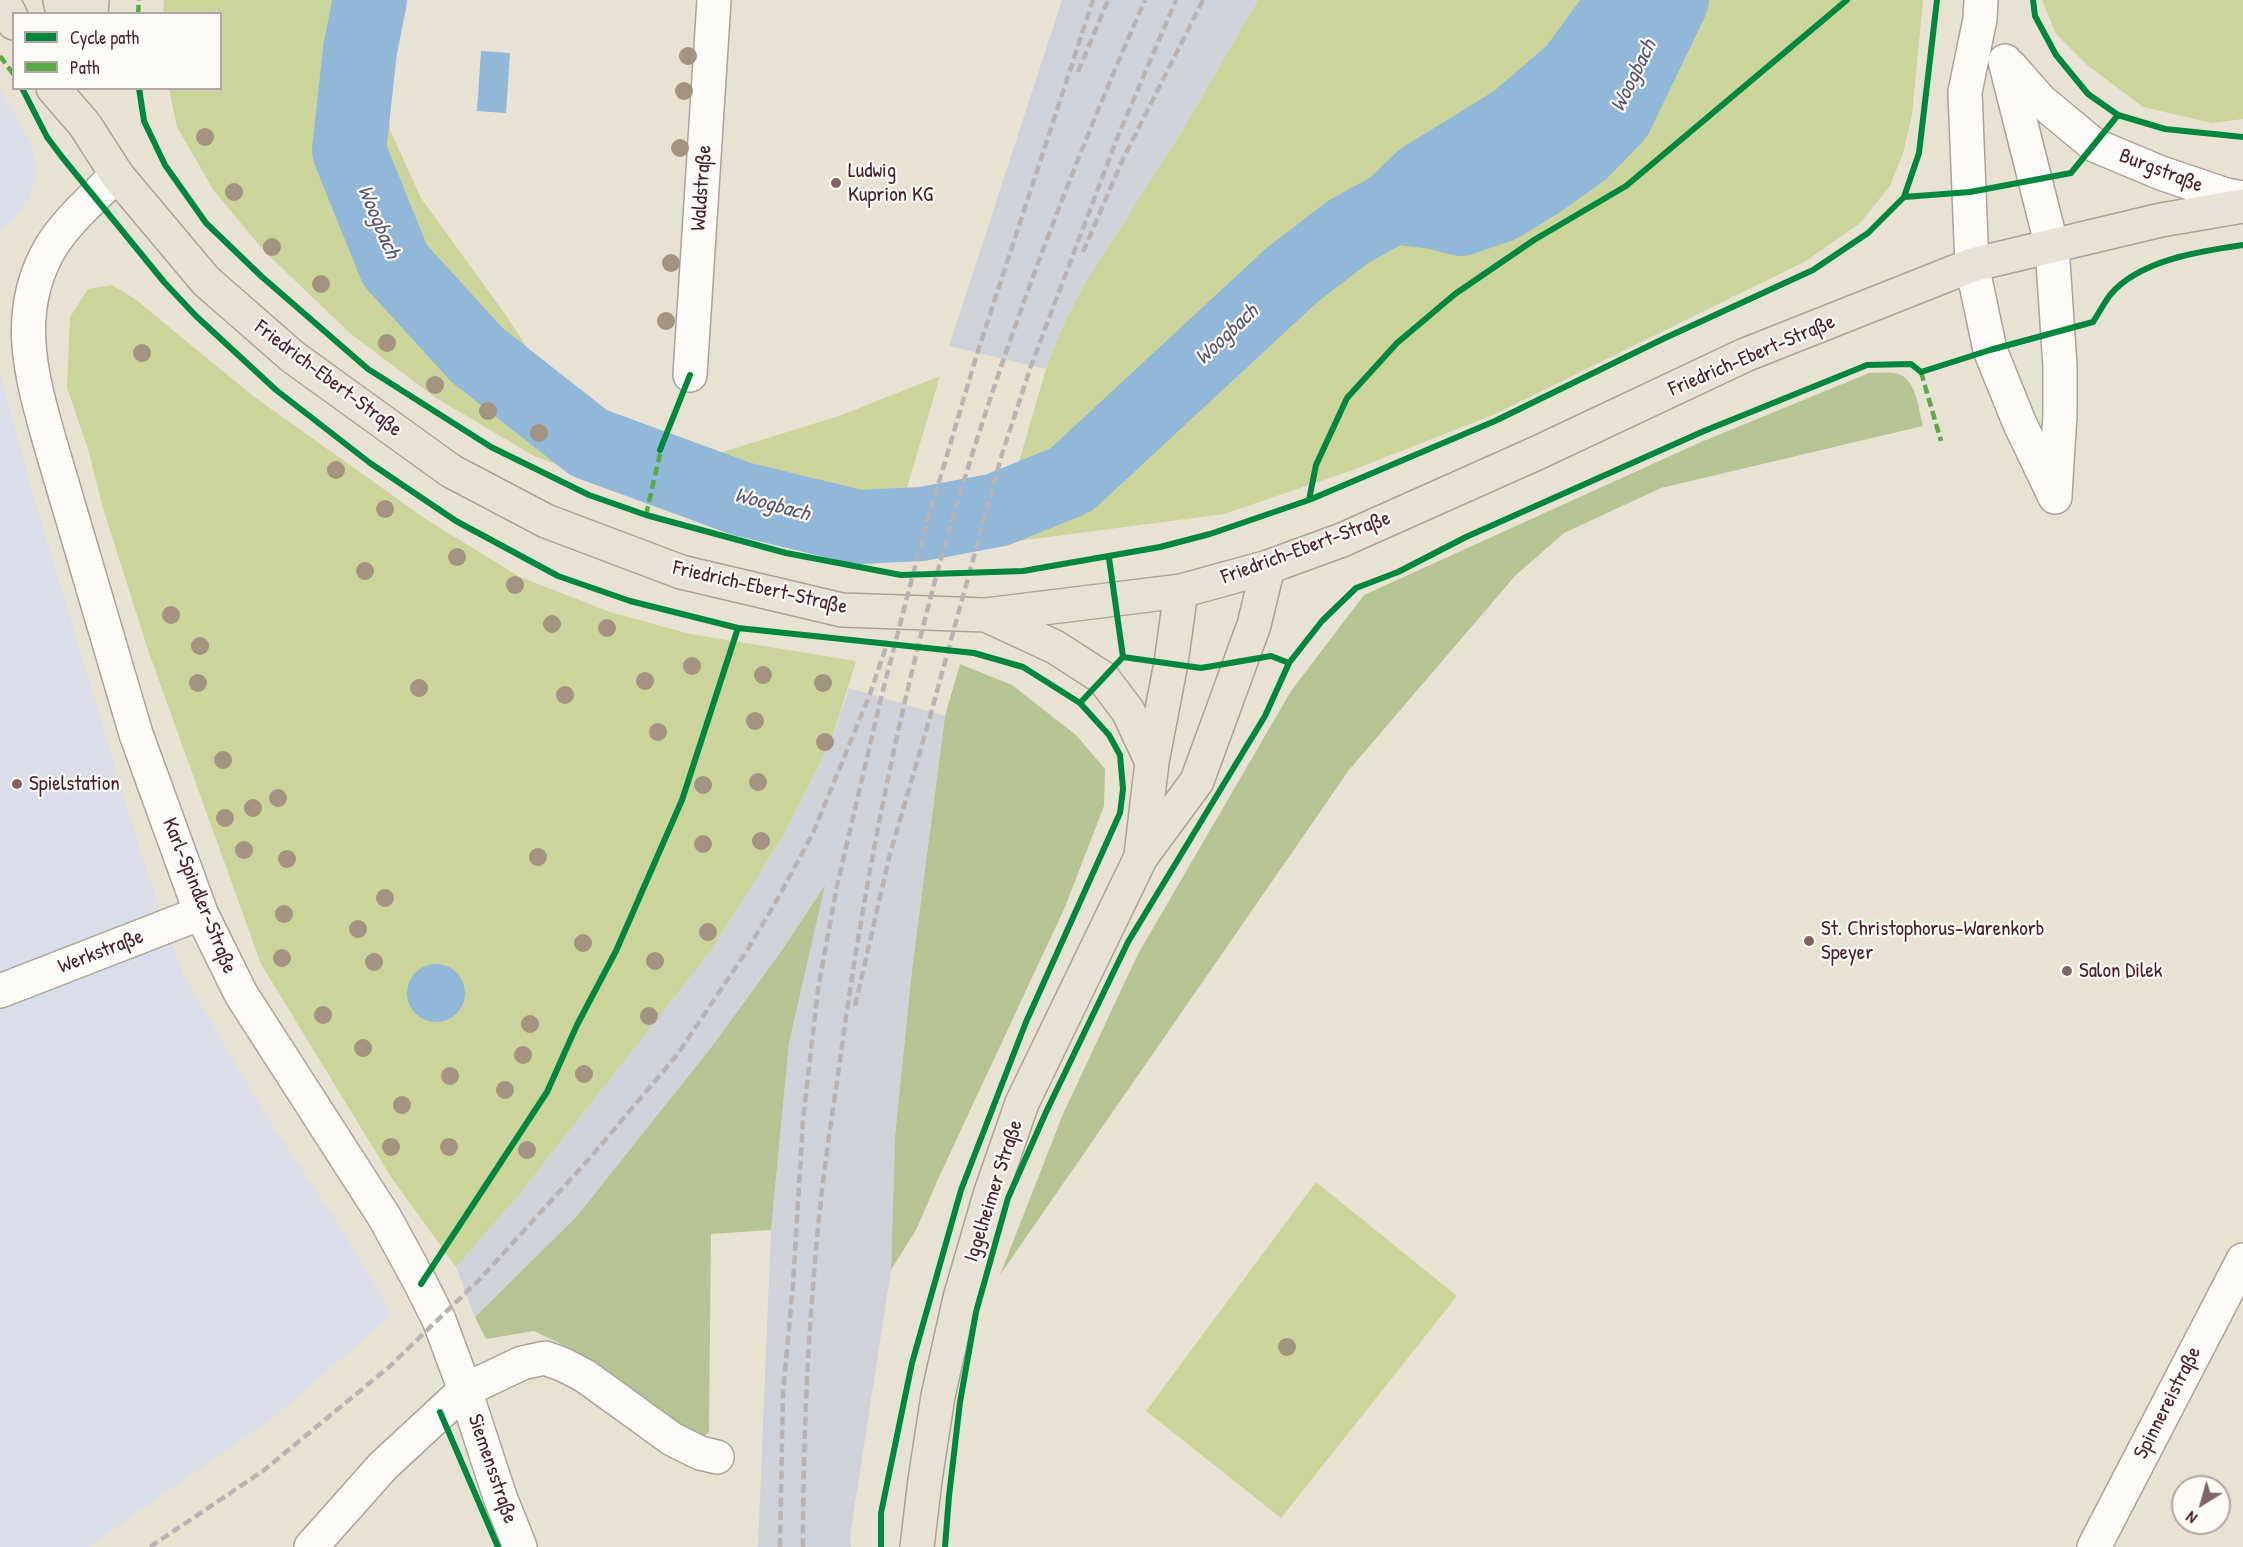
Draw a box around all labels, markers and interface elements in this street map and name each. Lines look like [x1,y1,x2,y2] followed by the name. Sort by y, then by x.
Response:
[12,12,222,90] legend
[70,25,139,50] text: Cycle path
[1605,36,1663,116] water label: Woogbach
[70,55,99,80] text: Path
[686,144,718,232] street label: Waldstraße
[2116,144,2206,198] street label: Burgstraße
[848,158,933,208] place label: Ludwig Kuprion KG
[829,176,843,190] marker: Ludwig Kuprion KG
[351,182,405,262] water label: Woogbach
[1190,299,1264,371] water label: Woogbach
[1665,310,1839,402] street label: Friedrich-Ebert-Straße
[249,315,407,443] street label: Friedrich-Ebert-Straße
[732,482,812,528] water label: Woogbach
[1218,506,1394,590] street label: Friedrich-Ebert-Straße
[670,556,850,620] street label: Friedrich-Ebert-Straße
[29,771,120,797] place label: Spielstation
[10,777,24,791] marker: Spielstation
[156,815,242,977] street label: Karl-Spindler-Straße
[1821,916,2044,966] place label: St. Christophorus-Warenkorb Speyer
[55,924,147,980] street label: Werkstraße
[1802,934,1816,948] marker: St. Christophorus-Warenkorb Speyer
[2079,958,2163,984] place label: Salon Dilek
[2060,964,2074,978] marker: Salon Dilek
[959,1117,1029,1265] street label: Iggelheimer Straße
[2129,1343,2207,1463] street label: Spinnereistraße
[462,1411,522,1527] street label: Siemensstraße
[2171,1475,2231,1535] north arrow
[2181,1506,2201,1529] text: N

